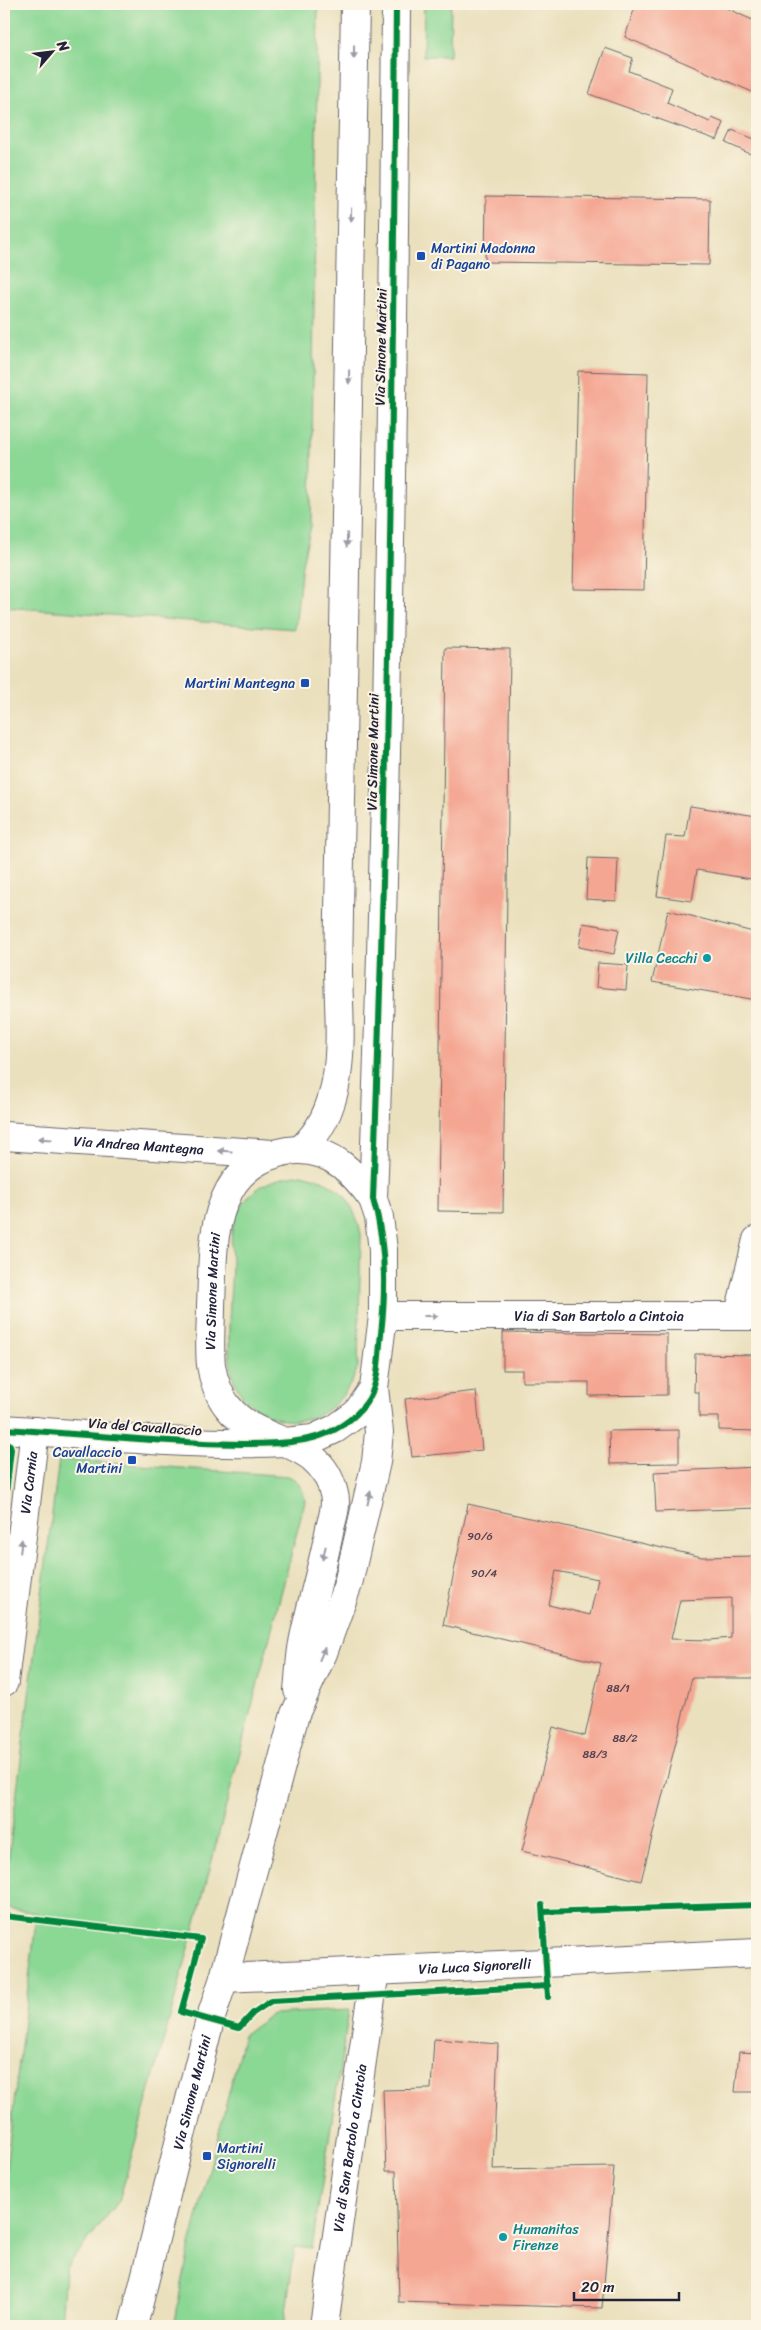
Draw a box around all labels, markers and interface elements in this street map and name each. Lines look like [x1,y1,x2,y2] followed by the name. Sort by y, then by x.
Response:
[28,28,78,78] north arrow
[49,35,76,57] text: N
[350,45,358,61] one-way arrow
[347,207,355,223] one-way arrow
[431,236,535,277] place label: Martini Madonna di Pagano
[415,250,427,262] marker: Martini Madonna di Pagano
[367,287,395,406] street label: Via Simone Martini
[345,370,353,386] one-way arrow
[342,532,350,548] one-way arrow
[185,671,295,696] place label: Martini Mantegna
[299,677,311,689] marker: Martini Mantegna
[359,692,387,811] street label: Via Simone Martini
[626,946,698,971] place label: Villa Cecchi
[701,952,713,964] marker: Villa Cecchi
[73,1128,205,1162] street label: Via Andrea Mantegna
[37,1135,53,1143] one-way arrow
[216,1147,232,1155] one-way arrow
[198,1230,228,1350] street label: Via Simone Martini
[514,1304,684,1329] street label: Via di San Bartolo a Cintoia
[424,1312,440,1320] one-way arrow
[87,1411,203,1443] street label: Via del Cavallaccio
[53,1440,123,1481] place label: Cavallaccio Martini
[12,1449,45,1515] street label: Via Carnia
[126,1454,138,1466] marker: Cavallaccio Martini
[365,1491,373,1506] one-way arrow
[467,1527,493,1546] house number: 90/6
[17,1538,25,1554] one-way arrow
[320,1546,328,1561] one-way arrow
[471,1564,497,1583] house number: 90/4
[318,1646,326,1661] one-way arrow
[606,1679,630,1698] house number: 88/1
[612,1729,638,1748] house number: 88/2
[583,1745,607,1764] house number: 88/3
[418,1951,533,1981] street label: Via Luca Signorelli
[165,2031,219,2152] street label: Via Simone Martini
[325,2062,374,2233] street label: Via di San Bartolo a Cintoia
[217,2136,277,2177] place label: Martini Signorelli
[201,2150,213,2162] marker: Martini Signorelli
[513,2217,579,2258] place label: Humanitas Firenze
[497,2231,509,2243] marker: Humanitas Firenze
[574,2270,678,2302] scale bar
[581,2274,615,2300] text: 20 m

